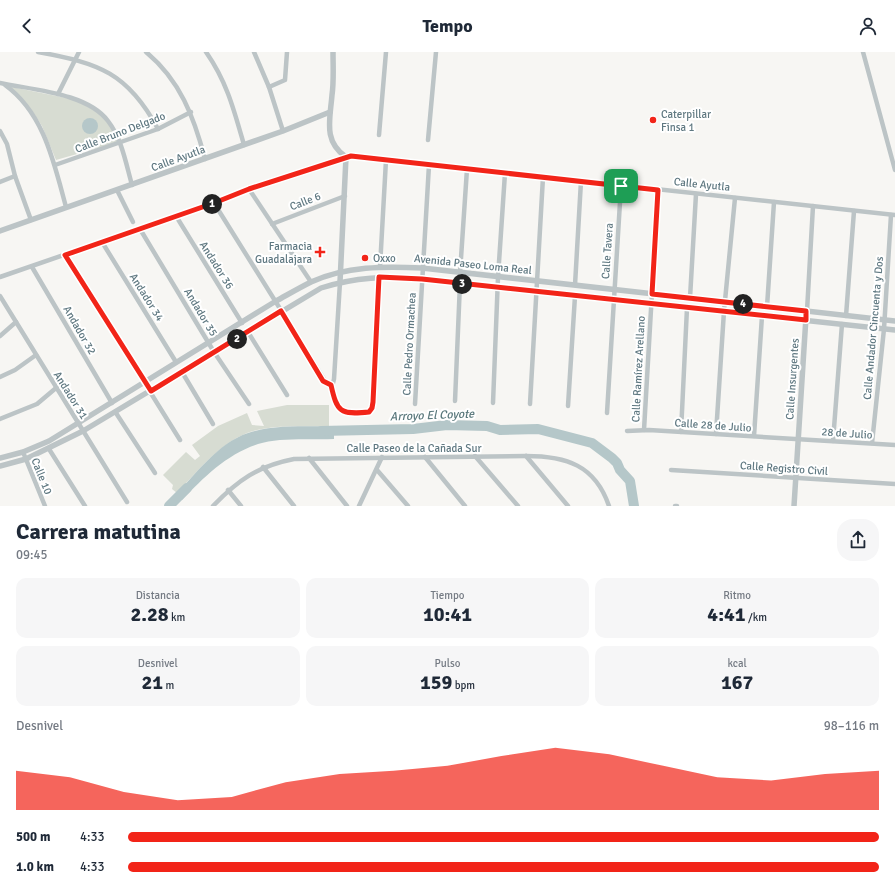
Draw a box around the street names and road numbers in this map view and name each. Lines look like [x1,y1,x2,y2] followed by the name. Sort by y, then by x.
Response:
[73,109,167,156] street label: Calle Bruno Delgado
[149,143,207,174] street label: Calle Ayutla
[673,175,731,194] street label: Calle Ayutla
[288,190,323,213] street label: Calle 6
[599,222,616,280] street label: Calle Tavera
[197,239,236,292] street label: Andador 36
[413,252,533,277] street label: Avenida Paseo Loma Real
[861,256,886,400] street label: Calle Andador Cincuenta y Dos
[127,271,166,324] street label: Andador 34
[181,286,220,339] street label: Andador 35
[400,292,419,396] street label: Calle Pedro Ormachea
[60,304,99,357] street label: Andador 32
[629,315,648,423] street label: Calle Ramírez Arellano
[783,338,802,420] street label: Calle Insurgentes
[51,369,90,422] street label: Andador 31
[674,416,752,435] street label: Calle 28 de Julio
[821,425,873,442] street label: 28 de Julio
[346,442,482,455] street label: Calle Paseo de la Cañada Sur
[28,456,55,496] street label: Calle 10
[739,459,828,478] street label: Calle Registro Civil

